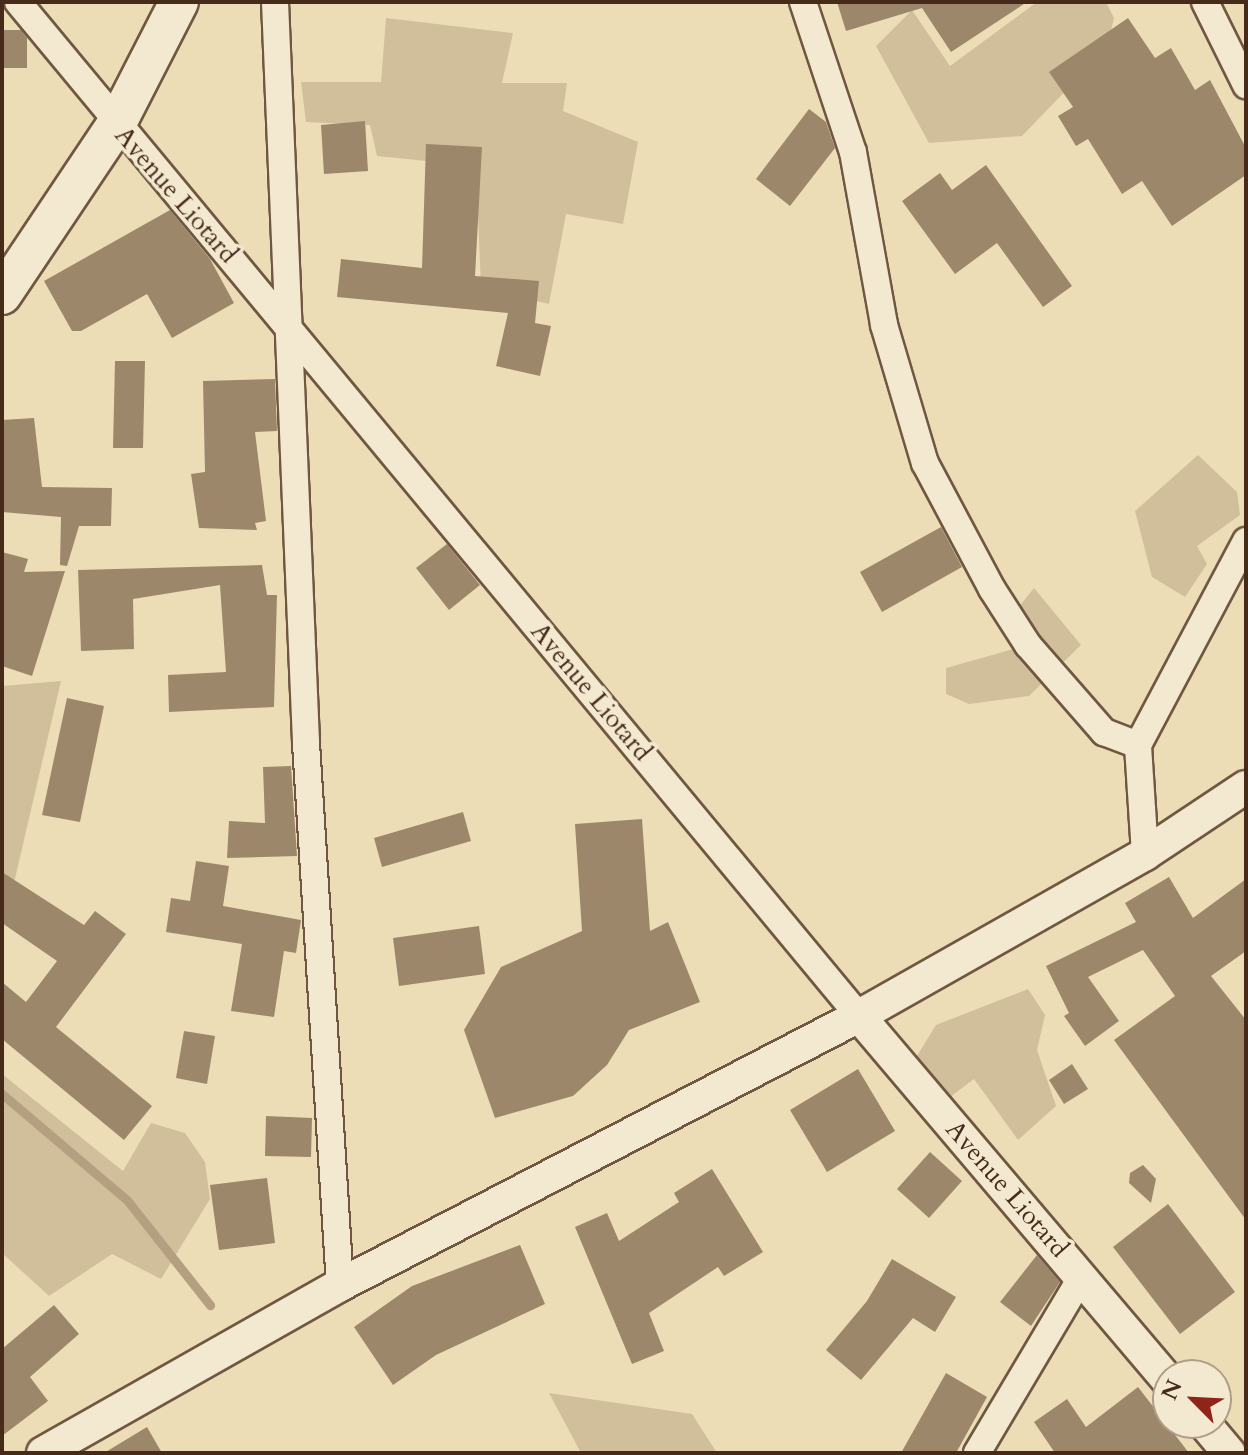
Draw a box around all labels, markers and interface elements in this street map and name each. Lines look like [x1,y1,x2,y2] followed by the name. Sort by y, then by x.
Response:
[108,120,244,270] street label: Avenue Liotard
[524,616,658,768] street label: Avenue Liotard
[939,1114,1075,1264] street label: Avenue Liotard
[1152,1359,1232,1439] north arrow
[1154,1375,1189,1405] text: N

